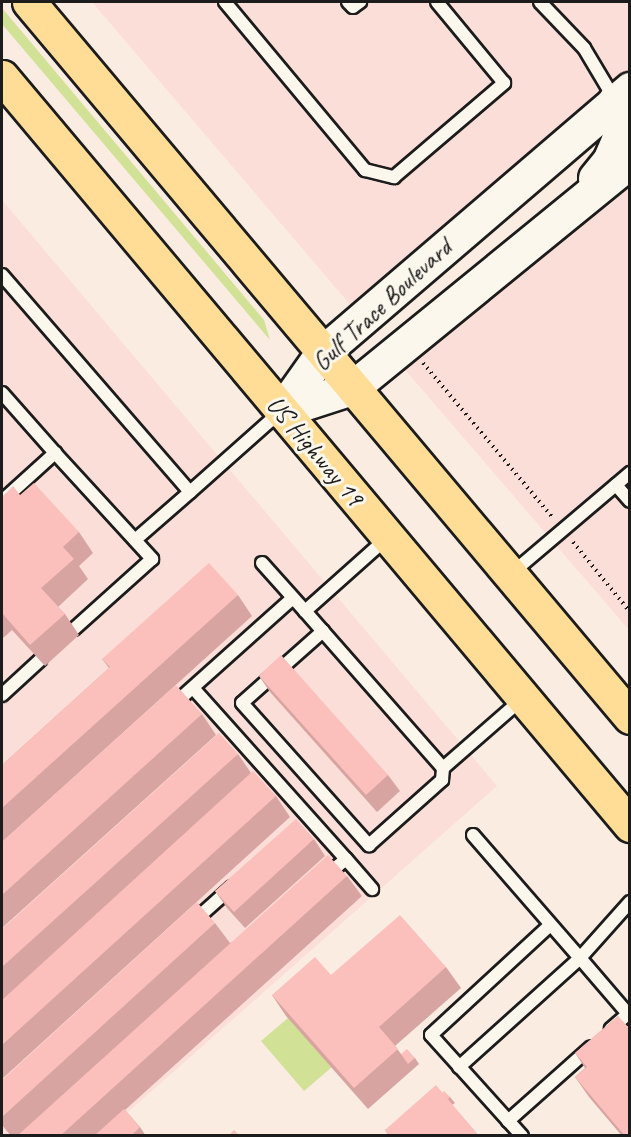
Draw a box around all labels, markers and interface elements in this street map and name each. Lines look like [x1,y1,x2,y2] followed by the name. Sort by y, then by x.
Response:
[306,232,458,378] street label: Gulf Trace Boulevard
[260,389,370,513] street label: US Highway 19

